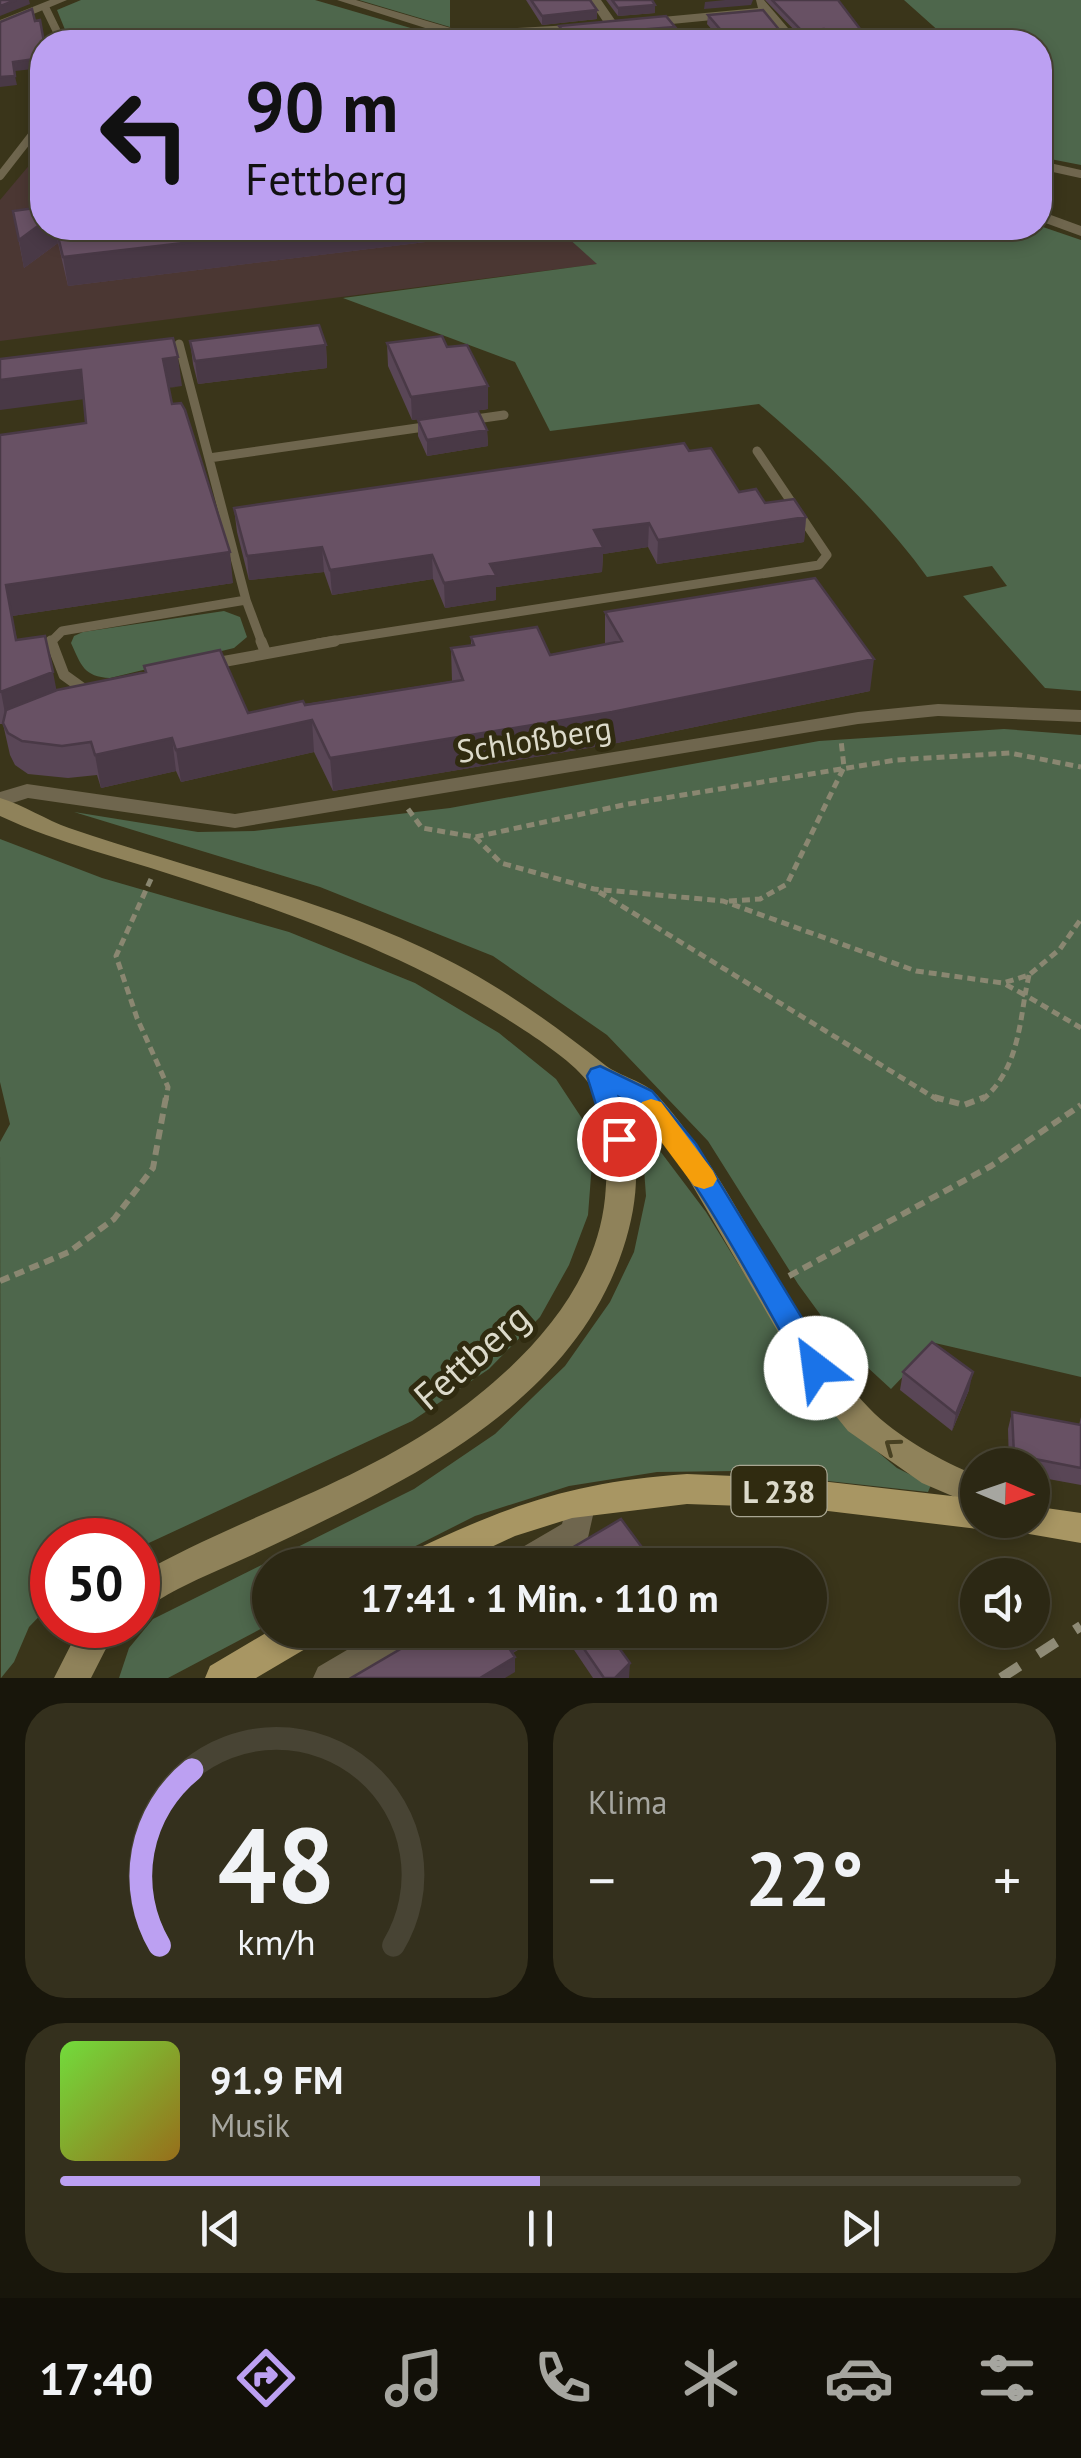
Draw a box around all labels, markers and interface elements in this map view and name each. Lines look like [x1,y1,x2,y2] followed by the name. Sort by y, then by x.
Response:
[245,61,398,151] text: 90 m
[80,70,210,200] icon: left
[245,149,408,207] text: Fettberg
[454,706,614,772] street label: Schloßberg
[577,1097,662,1182] pin
[592,1112,647,1167] icon: arrive
[403,1292,539,1420] street label: Fettberg
[764,1316,868,1420] position arrow
[885,1439,904,1458] one-way arrow
[960,1448,1050,1538] north arrow
[960,1448,1050,1648] map controls
[732,1466,826,1516] road number: L 238
[30,1518,160,1648] speed limit sign: 50
[960,1558,1050,1648] button: sound
[360,1573,719,1622] text: 17:41 · 1 Min. · 110 m
[588,1781,667,1823] text: Klima
[218,1797,335,1932] text: 48
[746,1830,863,1927] text: 22°
[588,1844,616,1915] text: −
[993,1844,1021,1915] text: +
[237,1919,316,1965] text: km/h
[210,2055,343,2104] text: 91.9 FM
[210,2104,290,2146] text: Musik
[193,2201,248,2256] icon: previous
[513,2201,568,2256] icon: pause
[833,2201,888,2256] icon: next
[231,2343,301,2413] icon: directions
[379,2343,449,2413] icon: music
[528,2343,598,2413] icon: phone
[676,2343,746,2413] icon: climate
[824,2343,894,2413] icon: car
[972,2343,1042,2413] icon: filters
[39,2349,153,2407] text: 17:40

